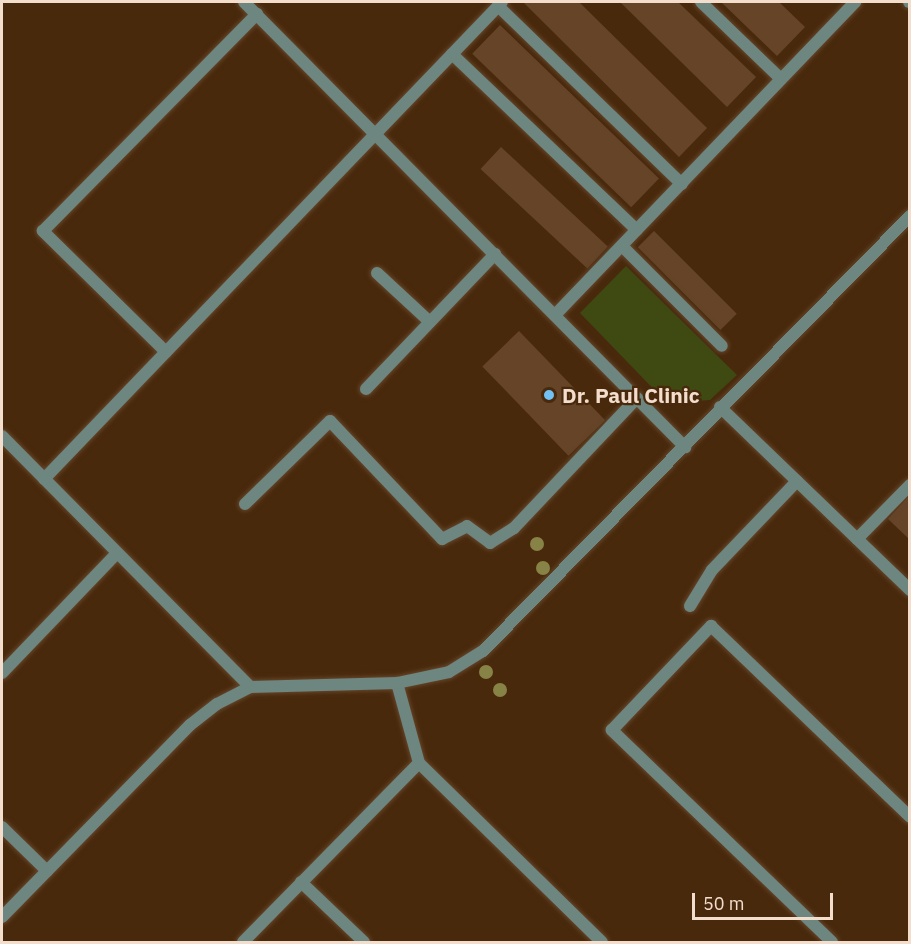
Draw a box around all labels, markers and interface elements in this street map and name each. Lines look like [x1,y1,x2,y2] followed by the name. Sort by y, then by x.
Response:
[562,382,700,408] place label: Dr. Paul Clinic
[540,386,558,404] marker: Dr. Paul Clinic
[695,881,836,919] scale bar
[703,892,745,915] text: 50 m

